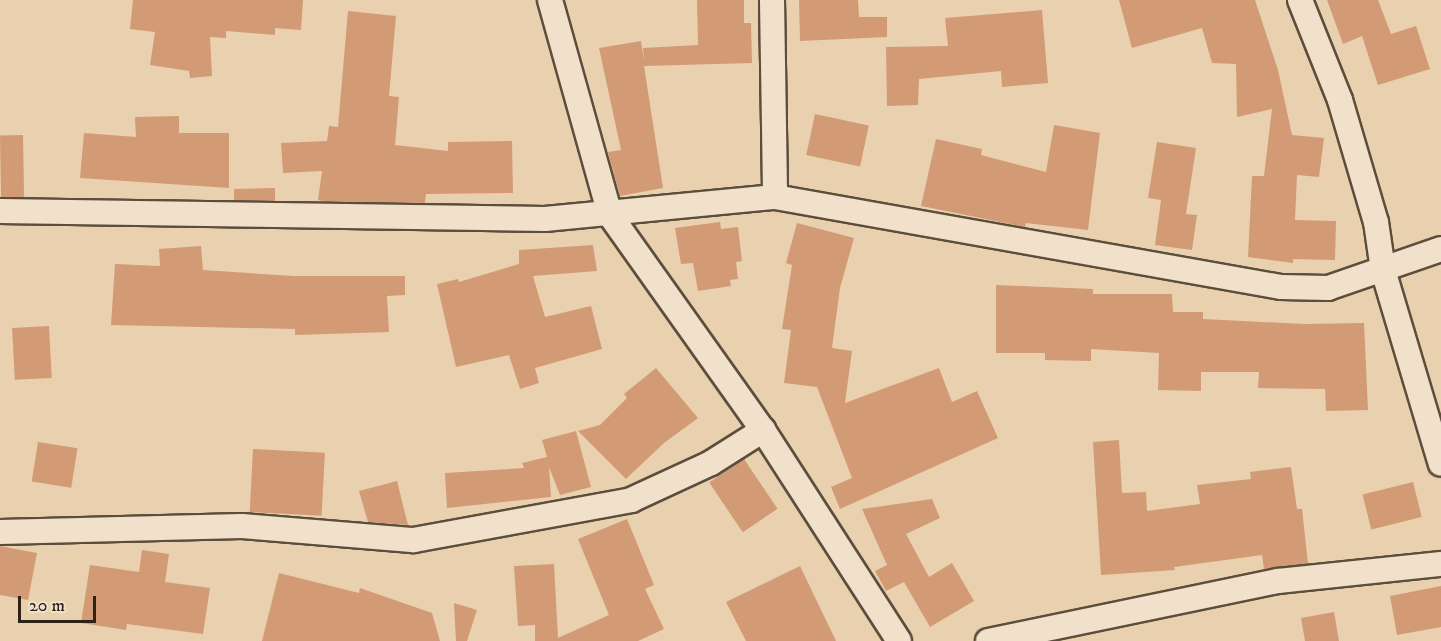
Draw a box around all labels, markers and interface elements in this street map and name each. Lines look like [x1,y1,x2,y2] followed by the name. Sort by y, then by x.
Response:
[21,584,99,622] scale bar
[29,595,65,617] text: 20 m

